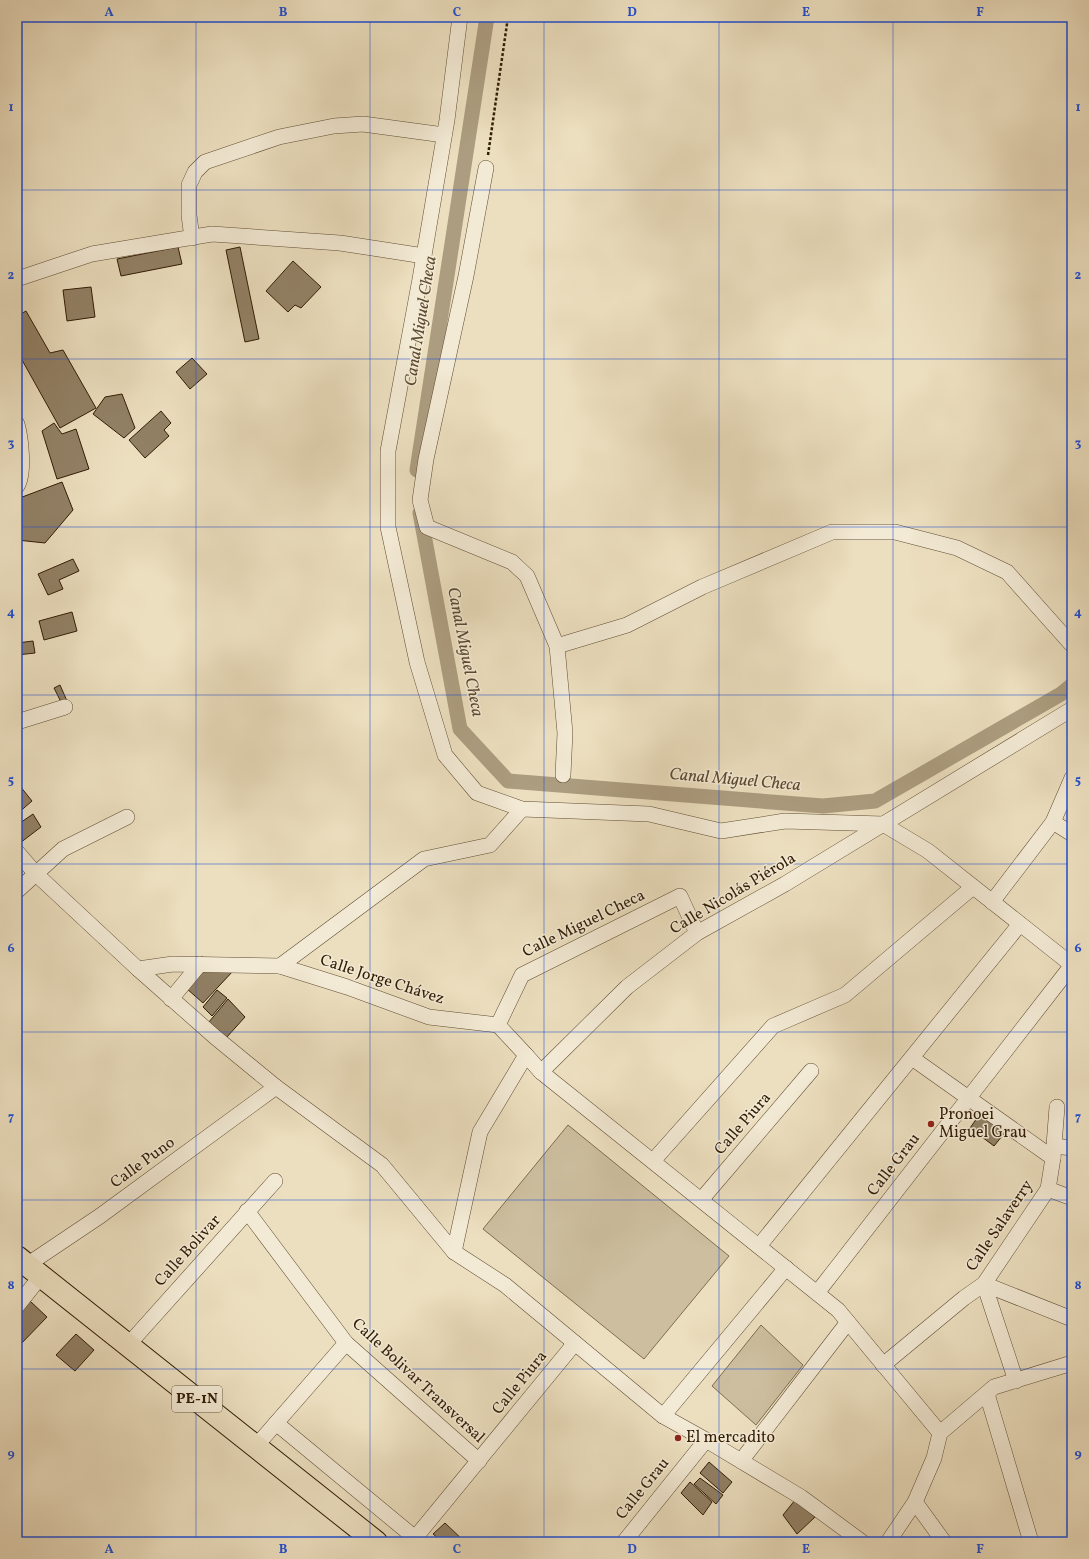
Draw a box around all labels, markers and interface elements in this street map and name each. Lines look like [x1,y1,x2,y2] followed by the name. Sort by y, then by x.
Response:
[104,4,114,22] text: A
[279,4,288,22] text: B
[453,4,461,22] text: C
[627,4,637,22] text: D
[802,4,810,22] text: E
[976,4,984,22] text: F
[8,99,14,117] text: 1
[1075,99,1081,117] text: 1
[399,254,443,388] water label: Canal Miguel Checa
[8,267,15,285] text: 2
[1075,267,1082,285] text: 2
[8,435,15,453] text: 3
[1075,435,1082,453] text: 3
[441,585,489,719] water label: Canal Miguel Checa
[7,604,15,622] text: 4
[1074,604,1082,622] text: 4
[668,763,802,797] water label: Canal Miguel Checa
[8,772,14,790] text: 5
[1075,772,1081,790] text: 5
[666,848,800,940] street label: Calle Nicolás Piérola
[519,885,649,963] street label: Calle Miguel Checa
[7,940,15,958] text: 6
[1074,940,1082,958] text: 6
[317,950,447,1010] street label: Calle Jorge Chávez
[710,1088,776,1160] street label: Calle Piura
[939,1104,1027,1144] place label: Pronoei Miguel Grau
[8,1109,14,1127] text: 7
[1075,1109,1081,1127] text: 7
[926,1119,936,1129] marker: Pronoei Miguel Grau
[862,1129,926,1201] street label: Calle Grau
[106,1132,180,1194] street label: Calle Puno
[961,1176,1039,1276] street label: Calle Salaverry
[150,1210,226,1292] street label: Calle Bolivar
[7,1277,15,1295] text: 8
[1074,1277,1082,1295] text: 8
[347,1314,489,1449] street label: Calle Bolivar Transversal
[487,1346,553,1420] street label: Calle Piura
[172,1386,222,1412] road number: PE-1N
[686,1427,775,1449] place label: El mercadito
[673,1433,683,1443] marker: El mercadito
[7,1445,15,1463] text: 9
[1074,1445,1082,1463] text: 9
[611,1453,675,1525] street label: Calle Grau
[104,1541,114,1559] text: A
[279,1541,288,1559] text: B
[453,1541,461,1559] text: C
[627,1541,637,1559] text: D
[802,1541,810,1559] text: E
[976,1541,984,1559] text: F

